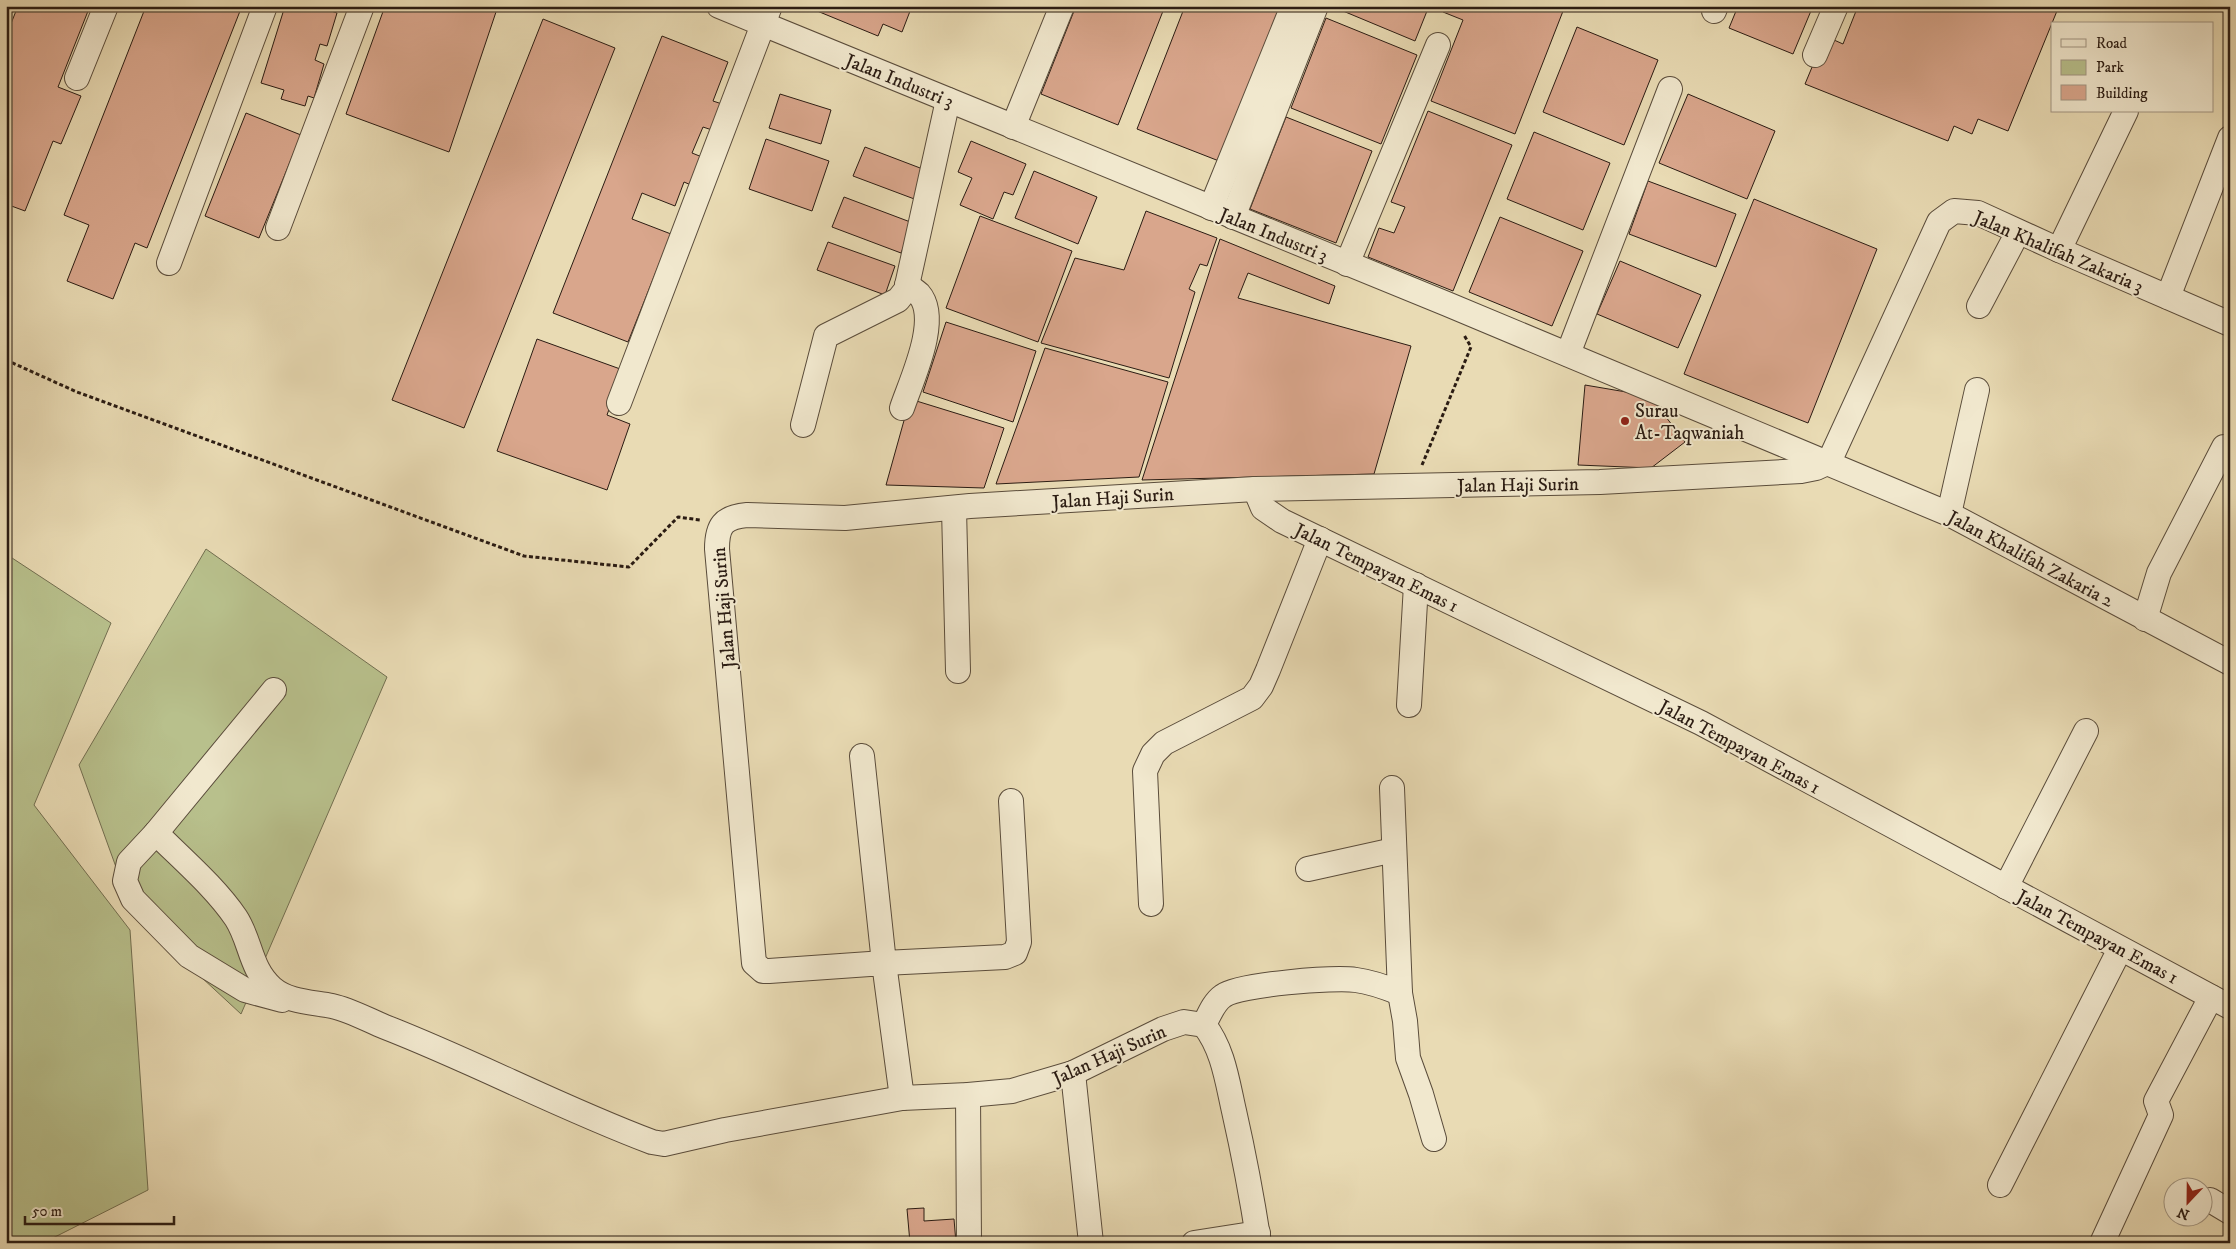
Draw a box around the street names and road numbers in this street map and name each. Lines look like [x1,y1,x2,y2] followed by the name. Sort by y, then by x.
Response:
[840,48,957,114] street label: Jalan Industri 3
[1214,202,1331,268] street label: Jalan Industri 3
[1968,205,2147,299] street label: Jalan Khalifah Zakaria 3
[1455,473,1579,498] street label: Jalan Haji Surin
[1050,483,1175,514] street label: Jalan Haji Surin
[1942,505,2118,613] street label: Jalan Khalifah Zakaria 2
[1289,518,1462,618] street label: Jalan Tempayan Emas 1
[708,546,741,671] street label: Jalan Haji Surin
[1653,694,1824,800] street label: Jalan Tempayan Emas 1
[2011,884,2182,990] street label: Jalan Tempayan Emas 1
[1048,1020,1170,1091] street label: Jalan Haji Surin

